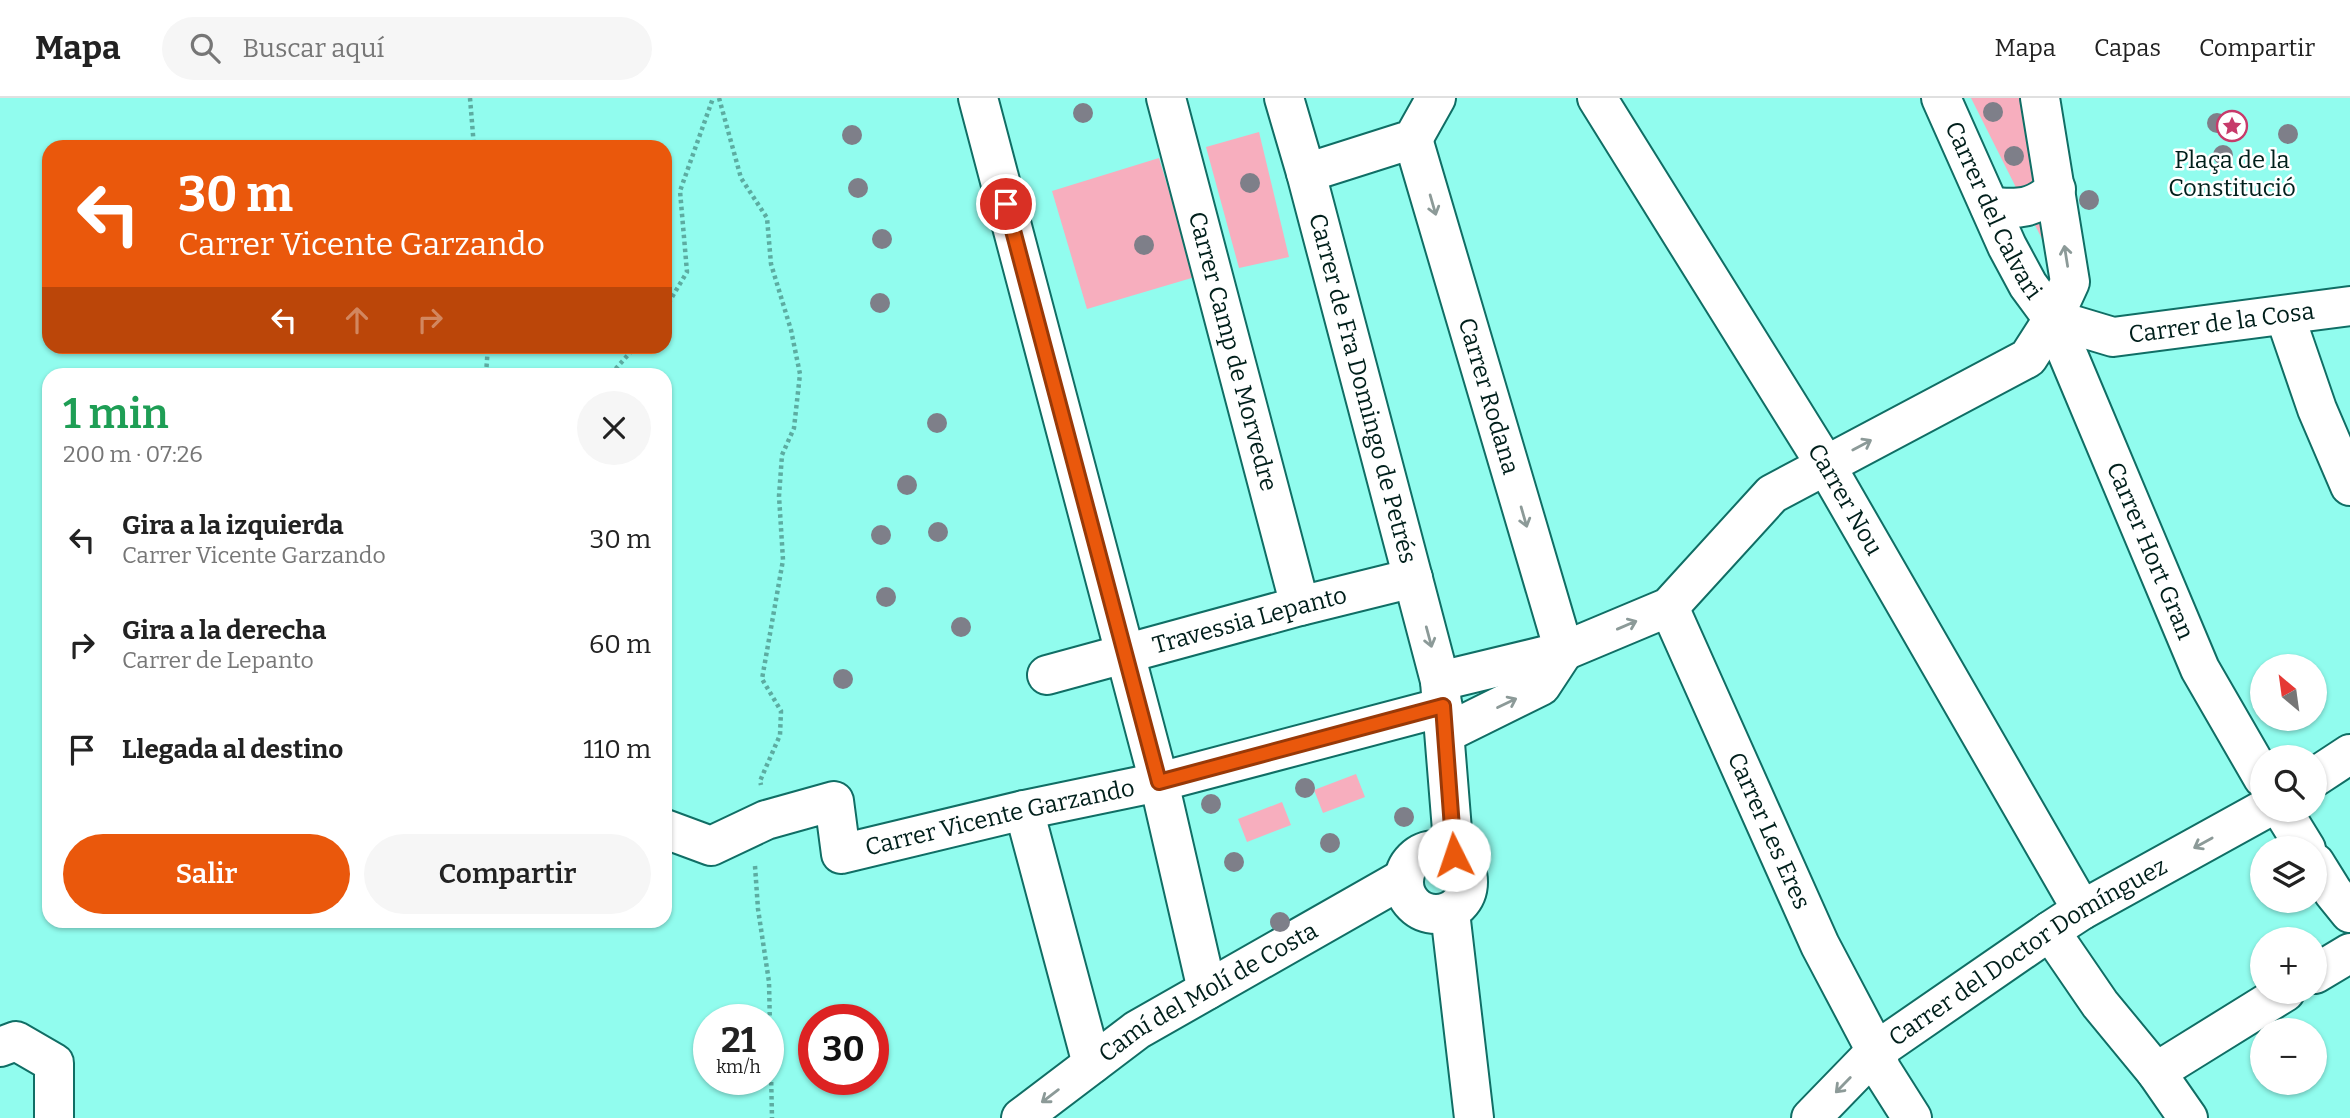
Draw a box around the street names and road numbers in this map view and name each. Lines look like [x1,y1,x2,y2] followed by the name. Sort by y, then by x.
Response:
[1939,117,2048,305] street label: Carrer del Calvari
[1183,209,1283,494] street label: Carrer Camp de Morvedre
[1303,211,1422,566] street label: Carrer de Fra Domingo de Petrés
[2127,297,2316,349] street label: Carrer de la Cosa
[1453,315,1525,477] street label: Carrer Rodana
[1802,438,1889,560] street label: Carrer Nou
[2101,458,2200,644] street label: Carrer Hort Gran
[1149,581,1350,660] street label: Travessia Lepanto
[1722,748,1816,913] street label: Carrer Les Eres
[862,773,1137,862] street label: Carrer Vicente Garzando
[1883,852,2172,1052] street label: Carrer del Doctor Domínguez
[1093,916,1322,1068] street label: Camí del Molí de Costa

